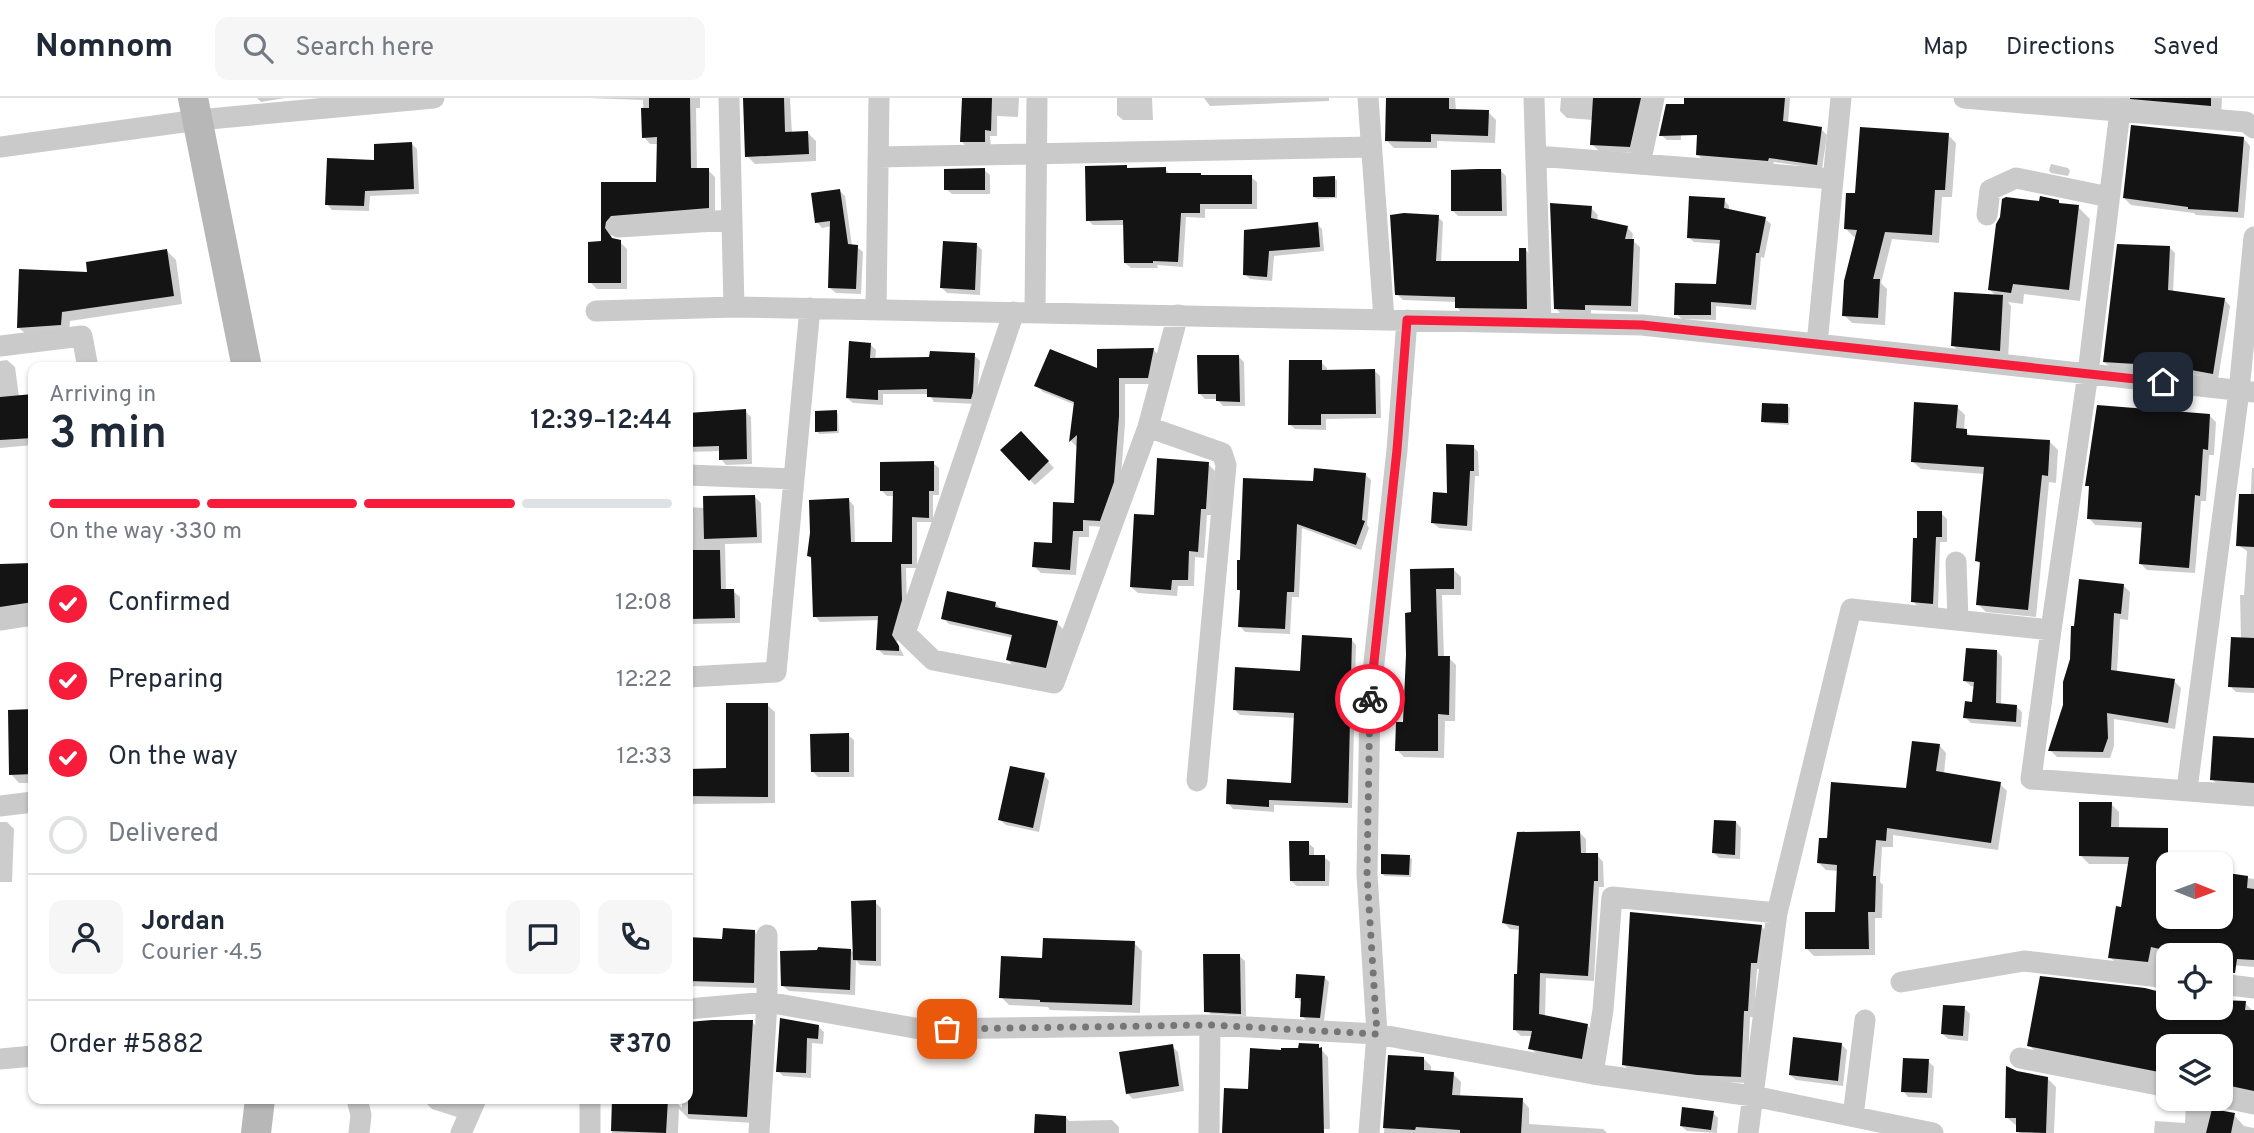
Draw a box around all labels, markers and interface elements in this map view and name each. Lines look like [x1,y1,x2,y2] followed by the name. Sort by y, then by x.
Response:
[215,17,705,80] search box
[35,27,173,69] text: Nomnom
[239,29,277,67] icon: search
[295,32,434,65] text: Search here
[1923,33,1968,63] text: Map
[2006,33,2115,63] text: Directions
[2153,33,2219,63] text: Saved
[2133,352,2193,412] pin
[2144,363,2182,401] icon: home
[49,381,156,410] text: Arriving in
[530,405,672,438] text: 12:39–12:44
[49,406,167,465] text: 3 min
[49,518,242,547] text: On the way · 330 m
[49,585,87,623] icon: check
[108,587,231,620] text: Confirmed
[615,589,672,618] text: 12:08
[49,662,87,700] icon: check
[108,664,223,697] text: Preparing
[1335,664,1405,734] courier
[616,666,672,695] text: 12:22
[1351,680,1389,718] icon: bike
[49,739,87,777] icon: check
[108,741,238,774] text: On the way
[616,743,672,772] text: 12:33
[108,818,219,851] text: Delivered
[2156,852,2233,929] north arrow
[2156,852,2233,1111] map controls
[49,900,123,974] button: person
[506,900,580,974] button: chat
[598,900,672,974] button: phone
[141,906,225,939] text: Jordan
[141,939,263,968] text: Courier · 4.5
[2156,943,2233,1020] button: locate
[917,999,977,1059] pin
[928,1010,966,1048] icon: bag
[49,1029,204,1062] text: Order #5882
[609,1029,672,1062] text: ₹370
[2156,1034,2233,1111] button: layers

